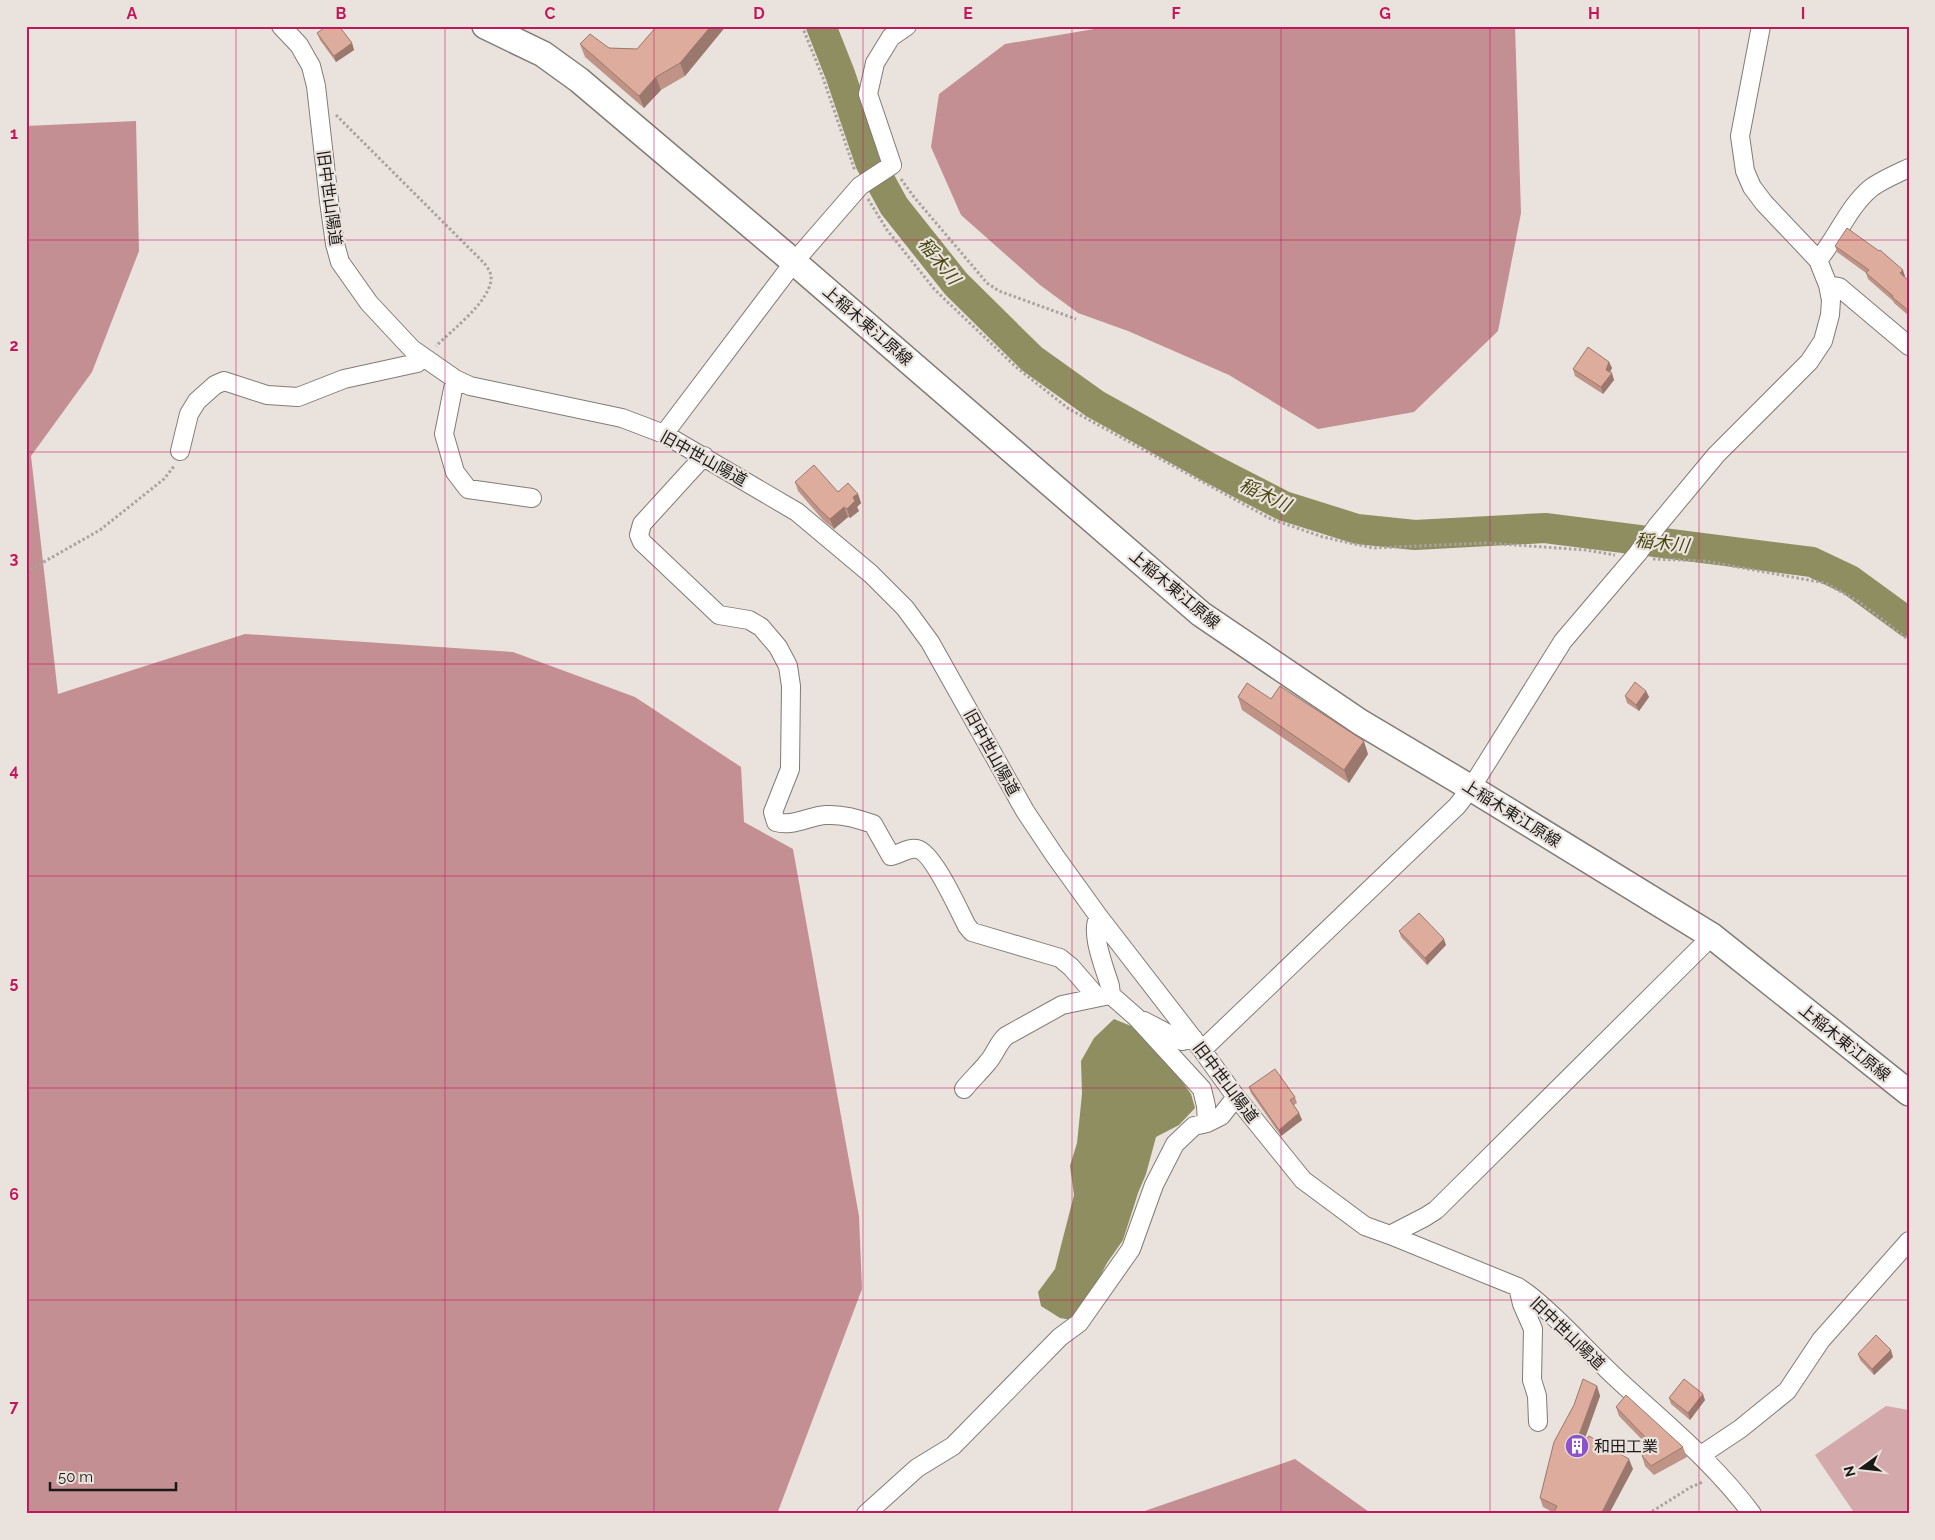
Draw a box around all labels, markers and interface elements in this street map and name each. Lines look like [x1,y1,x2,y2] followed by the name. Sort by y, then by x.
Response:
[127,4,138,23] text: A
[336,4,347,23] text: B
[545,4,556,23] text: C
[753,4,765,23] text: D
[963,4,973,23] text: E
[1171,4,1181,23] text: F
[1379,4,1391,23] text: G
[1588,4,1600,23] text: H
[1801,4,1805,23] text: I
[10,124,18,143] text: 1
[313,149,346,247] street label: 旧中世山陽道
[914,233,966,290] water label: 稲木川
[819,281,916,369] street label: 上稲木東江原線
[9,336,19,355] text: 2
[657,427,750,490] street label: 旧中世山陽道
[1236,474,1296,516] water label: 稲木川
[1634,529,1692,556] water label: 稲木川
[1126,546,1224,633] street label: 上稲木東江原線
[10,549,19,568] text: 3
[960,706,1023,799] street label: 旧中世山陽道
[9,761,19,780] text: 4
[1459,776,1564,851] street label: 上稲木東江原線
[10,973,19,992] text: 5
[1795,1000,1894,1085] street label: 上稲木東江原線
[1189,1038,1262,1126] street label: 旧中世山陽道
[9,1185,19,1204] text: 6
[1527,1293,1609,1374] street label: 旧中世山陽道
[10,1397,19,1416] text: 7
[1564,1433,1590,1459] building icon: 和田工業
[1594,1437,1658,1456] place label: 和田工業
[1838,1442,1888,1492] north arrow
[50,1460,176,1492] scale bar
[1840,1464,1859,1479] text: N
[58,1468,93,1486] text: 50 m

